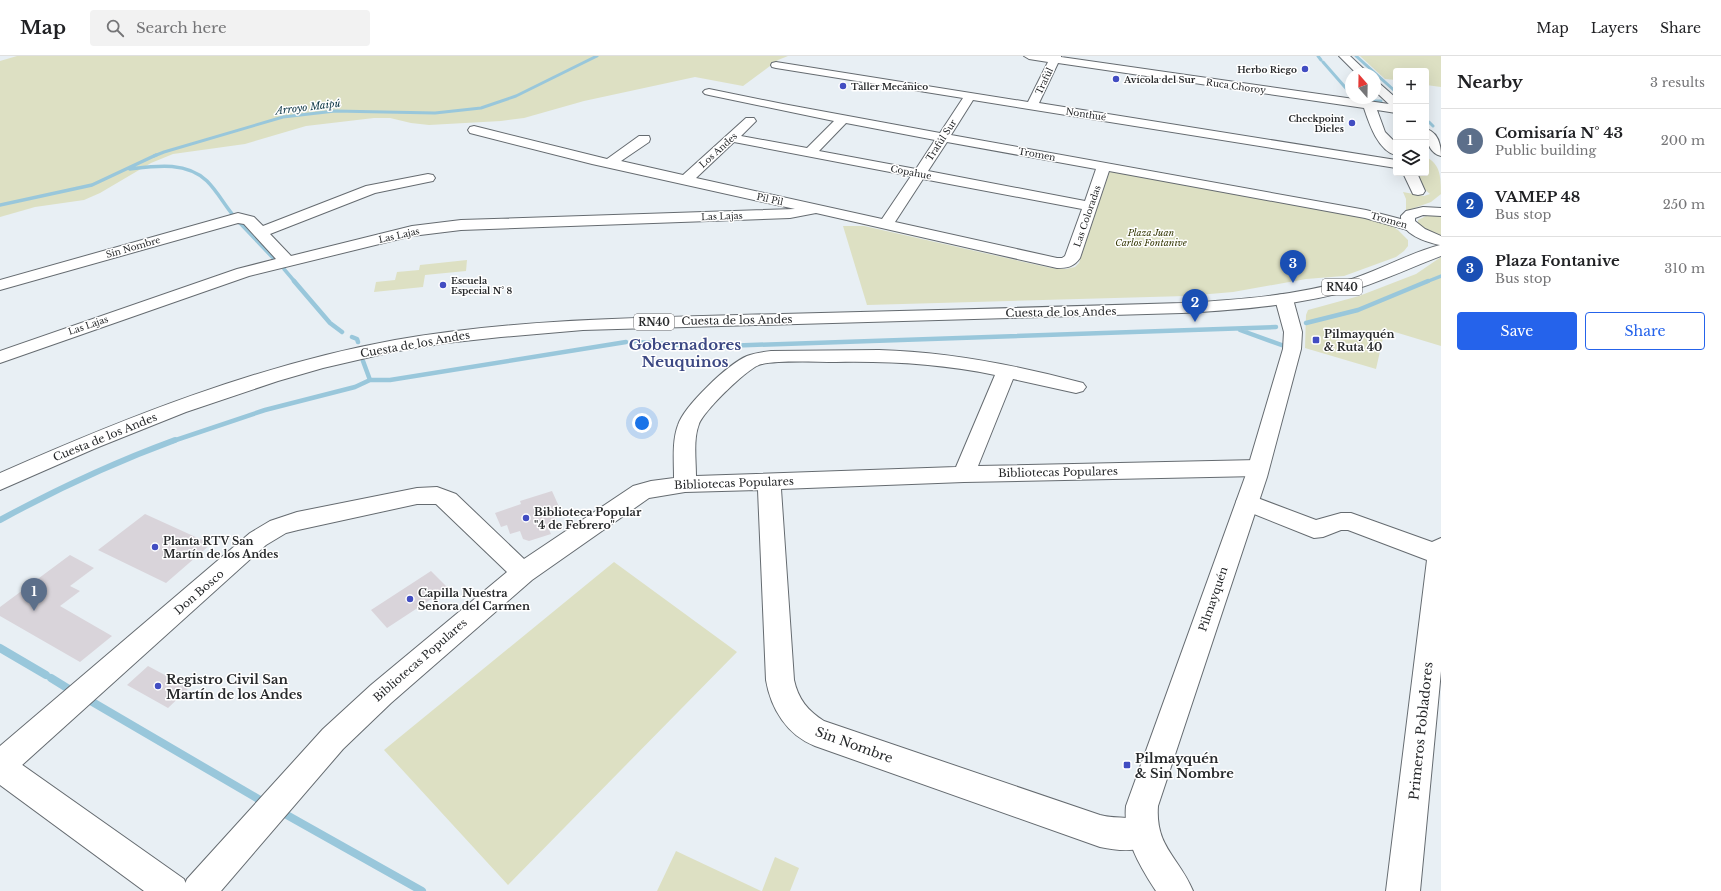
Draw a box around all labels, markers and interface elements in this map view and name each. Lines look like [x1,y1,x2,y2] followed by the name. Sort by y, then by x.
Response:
[90,10,370,46] search box
[20,16,66,39] text: Map
[104,17,126,39] icon: search
[136,18,227,37] text: Search here
[1536,19,1569,37] text: Map
[1591,19,1638,37] text: Layers
[1660,19,1701,37] text: Share
[1237,64,1297,75] place label: Herbo Riego
[1300,64,1310,74] marker: Herbo Riego
[1033,66,1055,96] street label: Trafúl
[1345,68,1381,104] north arrow
[1393,68,1429,176] map controls
[1393,68,1429,104] button: +
[1457,72,1523,93] text: Nearby
[1111,74,1121,84] marker: Avícola del Sur
[1123,74,1196,85] place label: Avícola del Sur
[1650,74,1705,91] text: 3 results
[1205,76,1267,96] street label: Ruca Choroy
[838,81,848,91] marker: Taller Mecánico
[851,81,928,92] place label: Taller Mecánico
[273,97,341,118] water label: Arroyo Maipú
[1393,104,1429,140] button: −
[1065,105,1107,123] street label: Nonthué
[1288,113,1345,134] place label: Checkpoint Dieles
[924,117,959,163] street label: Trafúl Sur
[1347,118,1357,128] marker: Checkpoint Dieles
[1495,123,1623,142] text: Comisaría N° 43
[697,130,739,170] street label: Los Andes
[1467,132,1473,149] text: 1
[1661,132,1705,149] text: 200 m
[1393,140,1429,176] button: layers
[1495,142,1596,159] text: Public building
[1017,145,1057,163] street label: Tromen
[890,163,932,181] street label: Copahue
[1071,184,1103,248] street label: Las Coloradas
[1495,187,1580,206] text: VAMEP 48
[756,191,784,207] street label: Pil Pil
[1466,196,1474,213] text: 2
[1663,196,1705,213] text: 250 m
[1495,206,1551,223] text: Bus stop
[701,210,743,222] street label: Las Lajas
[1369,210,1409,230] street label: Tromen
[378,225,420,245] street label: Las Lajas
[1115,227,1187,248] park label: Plaza Juan Carlos Fontanive
[104,234,162,260] street label: Sin Nombre
[1280,250,1306,283] pin: 3
[1495,251,1620,270] text: Plaza Fontanive
[1466,260,1474,277] text: 3
[1664,260,1705,277] text: 310 m
[1495,270,1551,287] text: Bus stop
[451,275,513,296] place label: Escuela Especial N° 8
[1322,279,1362,295] road number: RN40
[438,280,448,290] marker: Escuela Especial N° 8
[1182,289,1208,322] pin: 2
[1005,304,1117,320] street label: Cuesta de los Andes
[681,312,793,328] street label: Cuesta de los Andes
[1457,312,1577,350] button: Save
[1585,312,1705,350] button: Share
[67,313,109,337] street label: Las Lajas
[634,314,674,330] road number: RN40
[359,327,471,361] street label: Cuesta de los Andes
[1324,327,1395,354] place label: Pilmayquén & Ruta 40
[629,335,741,371] district label: Gobernadores Neuquinos
[1311,335,1321,345] marker: Pilmayquén & Ruta 40
[51,410,159,464] street label: Cuesta de los Andes
[632,413,652,433] your location
[998,464,1118,480] street label: Bibliotecas Populares
[674,474,794,492] street label: Bibliotecas Populares
[534,505,642,532] place label: Biblioteca Popular "4 de Febrero"
[521,513,531,523] marker: Biblioteca Popular "4 de Febrero"
[163,534,278,561] place label: Planta RTV San Martín de los Andes
[150,542,160,552] marker: Planta RTV San Martín de los Andes
[1195,564,1231,633] street label: Pilmayquén
[171,567,227,617] street label: Don Bosco
[21,578,47,611] pin: 1
[418,586,530,613] place label: Capilla Nuestra Señora del Carmen
[405,594,415,604] marker: Capilla Nuestra Señora del Carmen
[370,615,470,705] street label: Bibliotecas Populares
[1405,661,1437,801] street label: Primeros Pobladores
[166,671,302,703] place label: Registro Civil San Martín de los Andes
[153,681,163,691] marker: Registro Civil San Martín de los Andes
[813,723,895,767] street label: Sin Nombre
[1135,750,1234,782] place label: Pilmayquén & Sin Nombre
[1122,760,1132,770] marker: Pilmayquén & Sin Nombre

